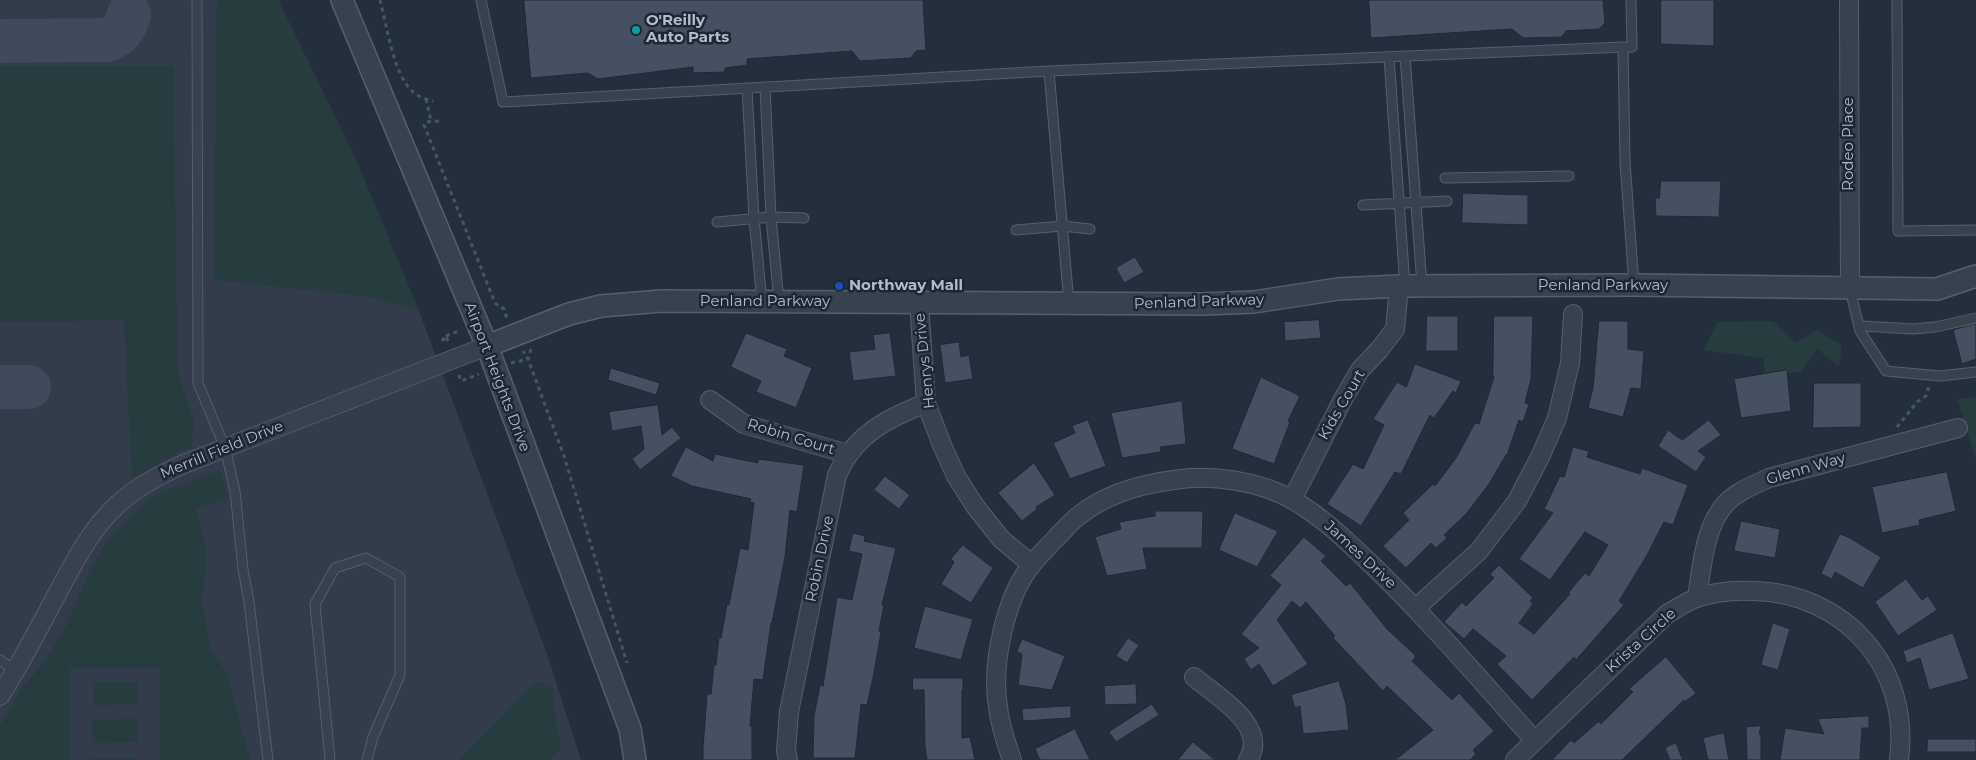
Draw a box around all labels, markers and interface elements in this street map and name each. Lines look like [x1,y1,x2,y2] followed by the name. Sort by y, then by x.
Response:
[646,12,729,47] place label: O'Reilly Auto Parts
[630,24,642,36] marker: O'Reilly Auto Parts
[1840,97,1858,191] street label: Rodeo Place
[849,277,963,295] place label: Northway Mall
[1538,277,1668,295] street label: Penland Parkway
[833,280,845,292] marker: Northway Mall
[1134,291,1264,313] street label: Penland Parkway
[700,293,830,311] street label: Penland Parkway
[460,300,534,454] street label: Airport Heights Drive
[911,312,939,410] street label: Henrys Drive
[1315,367,1369,443] street label: Kids Court
[745,415,837,459] street label: Robin Court
[158,417,286,483] street label: Merrill Field Drive
[1764,449,1848,489] street label: Glenn Way
[802,514,838,604] street label: Robin Drive
[1320,517,1400,593] street label: James Drive
[1602,605,1680,677] street label: Krista Circle

